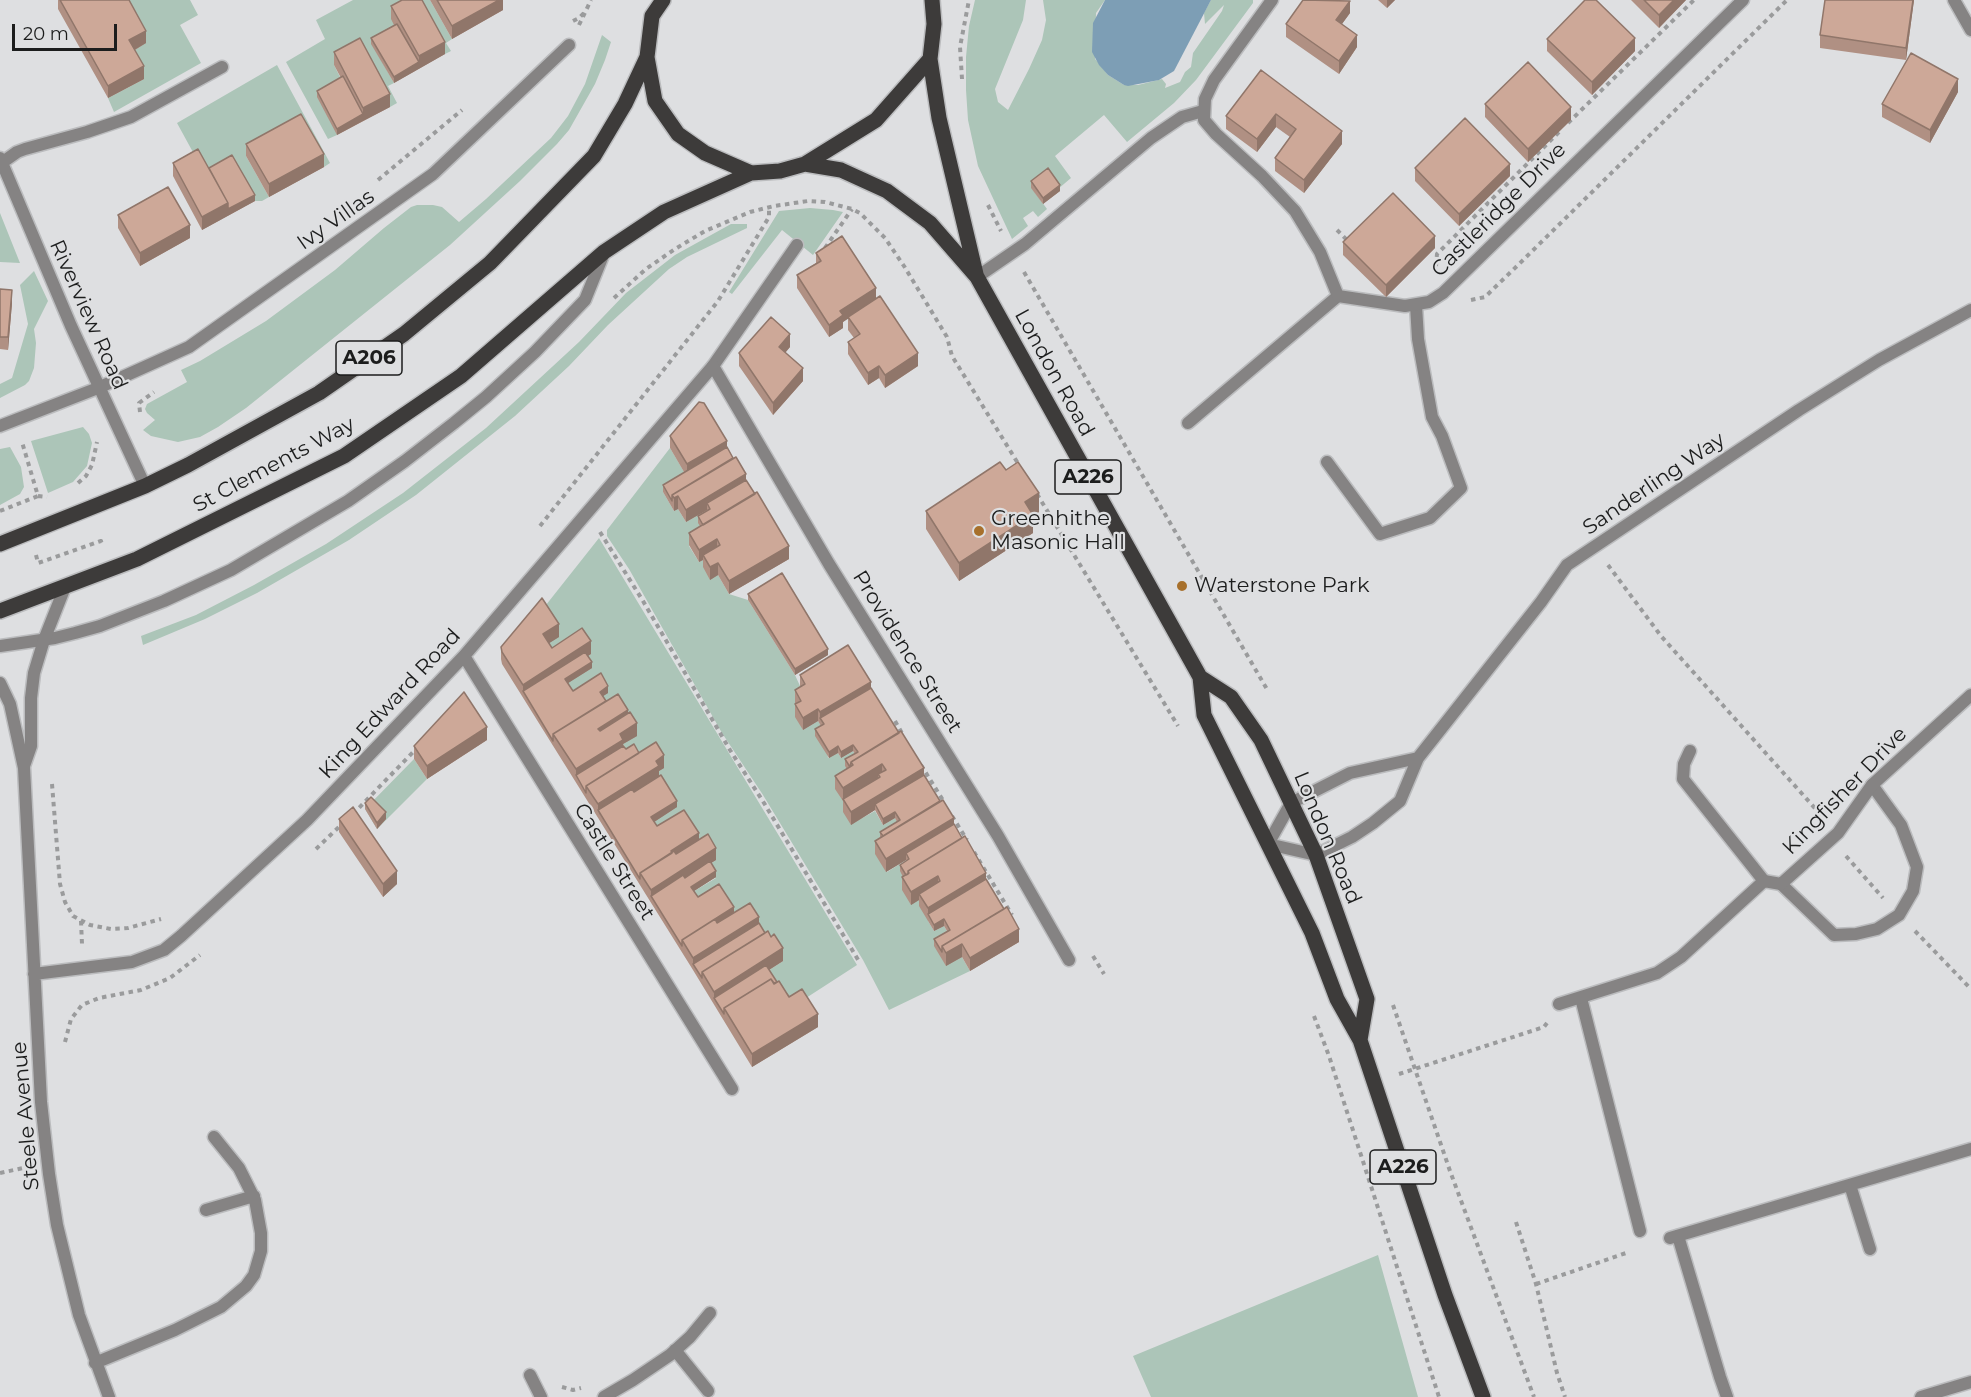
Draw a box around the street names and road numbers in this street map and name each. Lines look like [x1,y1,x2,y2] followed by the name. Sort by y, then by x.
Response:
[1426,137,1572,283] street label: Castleridge Drive
[293,184,379,256] street label: Ivy Villas
[44,236,132,394] street label: Riverview Road
[1009,305,1099,441] street label: London Road
[336,341,402,375] road number: A206
[189,412,359,518] street label: St Clements Way
[1578,427,1730,541] street label: Sanderling Way
[1055,460,1121,494] road number: A226
[847,566,967,738] street label: Providence Street
[314,624,466,784] street label: King Edward Road
[1778,722,1912,860] street label: Kingfisher Drive
[1288,768,1366,908] street label: London Road
[568,799,660,925] street label: Castle Street
[7,1040,45,1192] street label: Steele Avenue
[1370,1150,1436,1184] road number: A226

